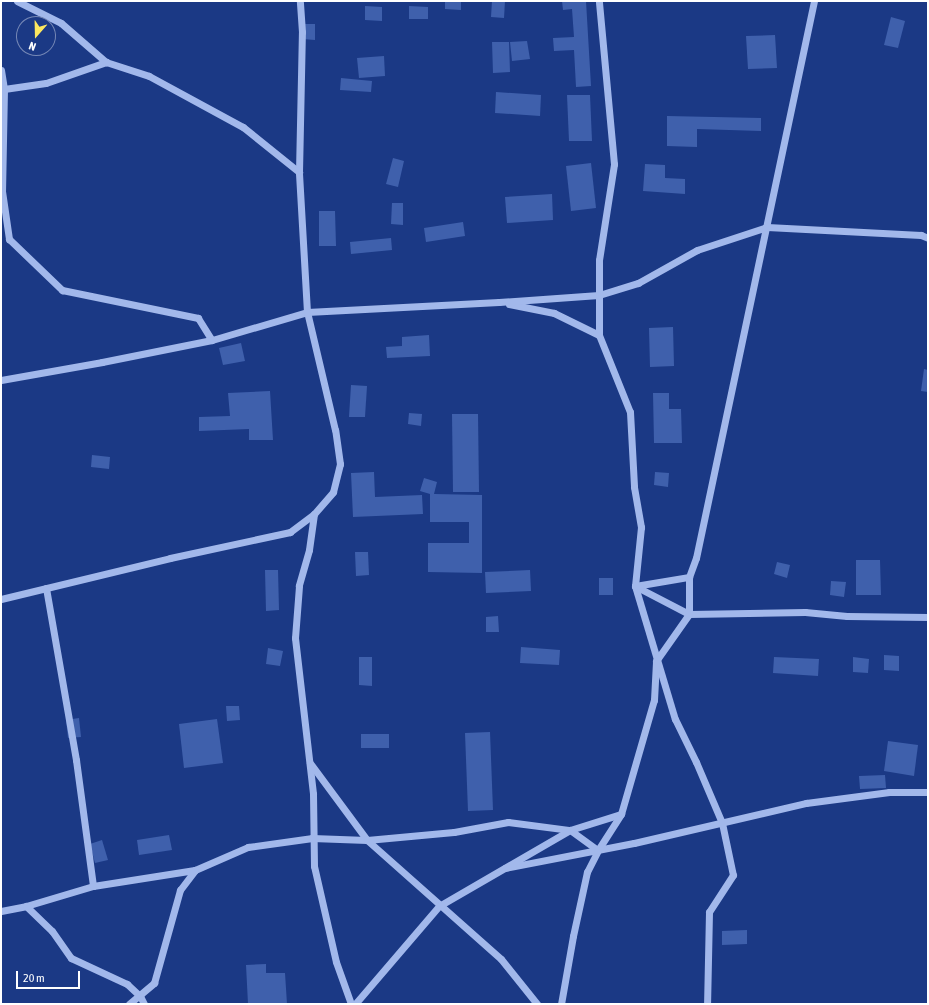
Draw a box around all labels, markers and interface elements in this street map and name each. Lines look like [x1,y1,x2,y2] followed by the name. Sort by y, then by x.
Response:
[16,16,56,56] north arrow
[27,40,37,53] text: N
[18,963,82,989] scale bar
[23,971,45,985] text: 20 m

